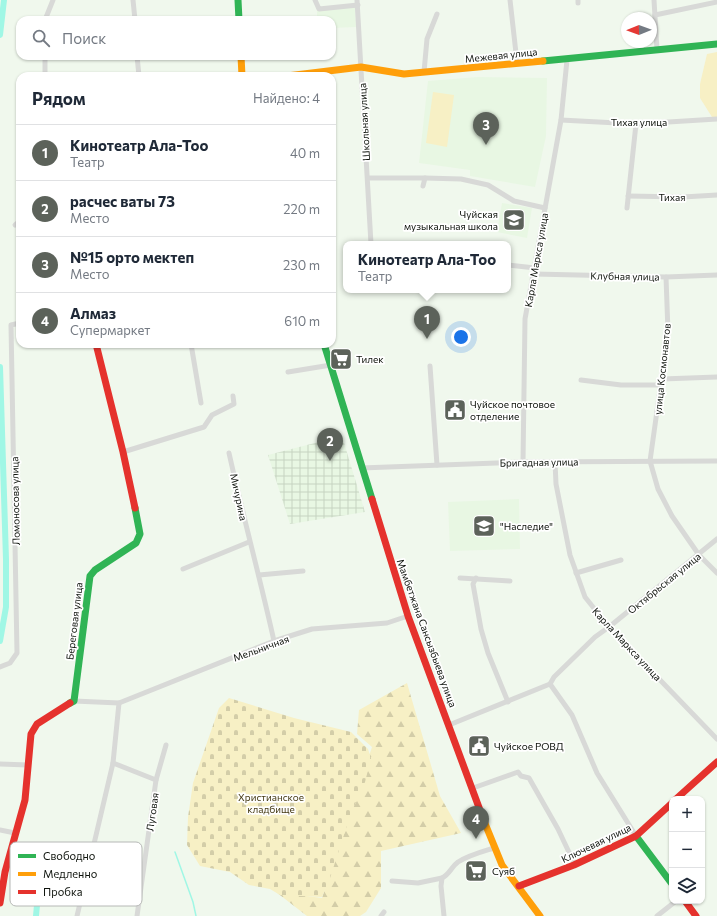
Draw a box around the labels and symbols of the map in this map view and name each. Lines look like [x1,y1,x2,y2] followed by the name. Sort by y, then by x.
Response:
[621,12,657,48] north arrow
[464,45,538,65] street label: Межевая улица
[356,83,372,161] street label: Школьная улица
[473,112,499,145] pin: 3
[611,116,667,128] street label: Тихая улица
[658,191,686,203] street label: Тихая
[501,207,527,233] school or university icon: Чуйская музыкальная школа
[404,208,498,232] place label: Чуйская музыкальная школа
[522,212,550,308] street label: Карла Маркса улица
[590,269,660,283] street label: Клубная улица
[414,306,440,339] pin: 1
[651,323,673,415] street label: улица Космонавтов
[451,327,471,347] your location
[328,346,354,372] supermarket icon: Тилек
[356,353,384,365] place label: Тилек
[442,397,468,423] public building icon: Чуйское почтовое отделение
[470,398,555,422] place label: Чуйское почтовое отделение
[317,428,343,461] pin: 2
[500,455,578,469] street label: Бригадная улица
[8,456,22,546] street label: Ломоносова улица
[228,472,250,522] street label: Мичурина
[471,513,497,539] school or university icon: "Наследие"
[500,520,553,532] place label: "Наследие"
[625,550,703,616] street label: Октябрьская улица
[395,557,459,709] street label: Мамбетжана Сансызбыева улица
[63,582,85,660] street label: Береговая улица
[590,605,664,683] street label: Карла Маркса улица
[231,632,291,664] street label: Мельничная
[466,733,492,759] public building icon: Чуйское РОВД
[494,740,564,752] place label: Чуйское РОВД
[238,791,304,815] park label: Христианское кладбище
[143,792,161,832] street label: Луговая
[463,806,489,839] pin: 4
[559,821,633,865] street label: Ключевая улица
[10,842,142,906] legend
[43,849,96,862] text: Свободно
[463,858,489,884] supermarket icon: Суяб
[492,865,515,877] place label: Суяб
[43,867,98,880] text: Медленно
[43,885,82,898] text: Пробка

